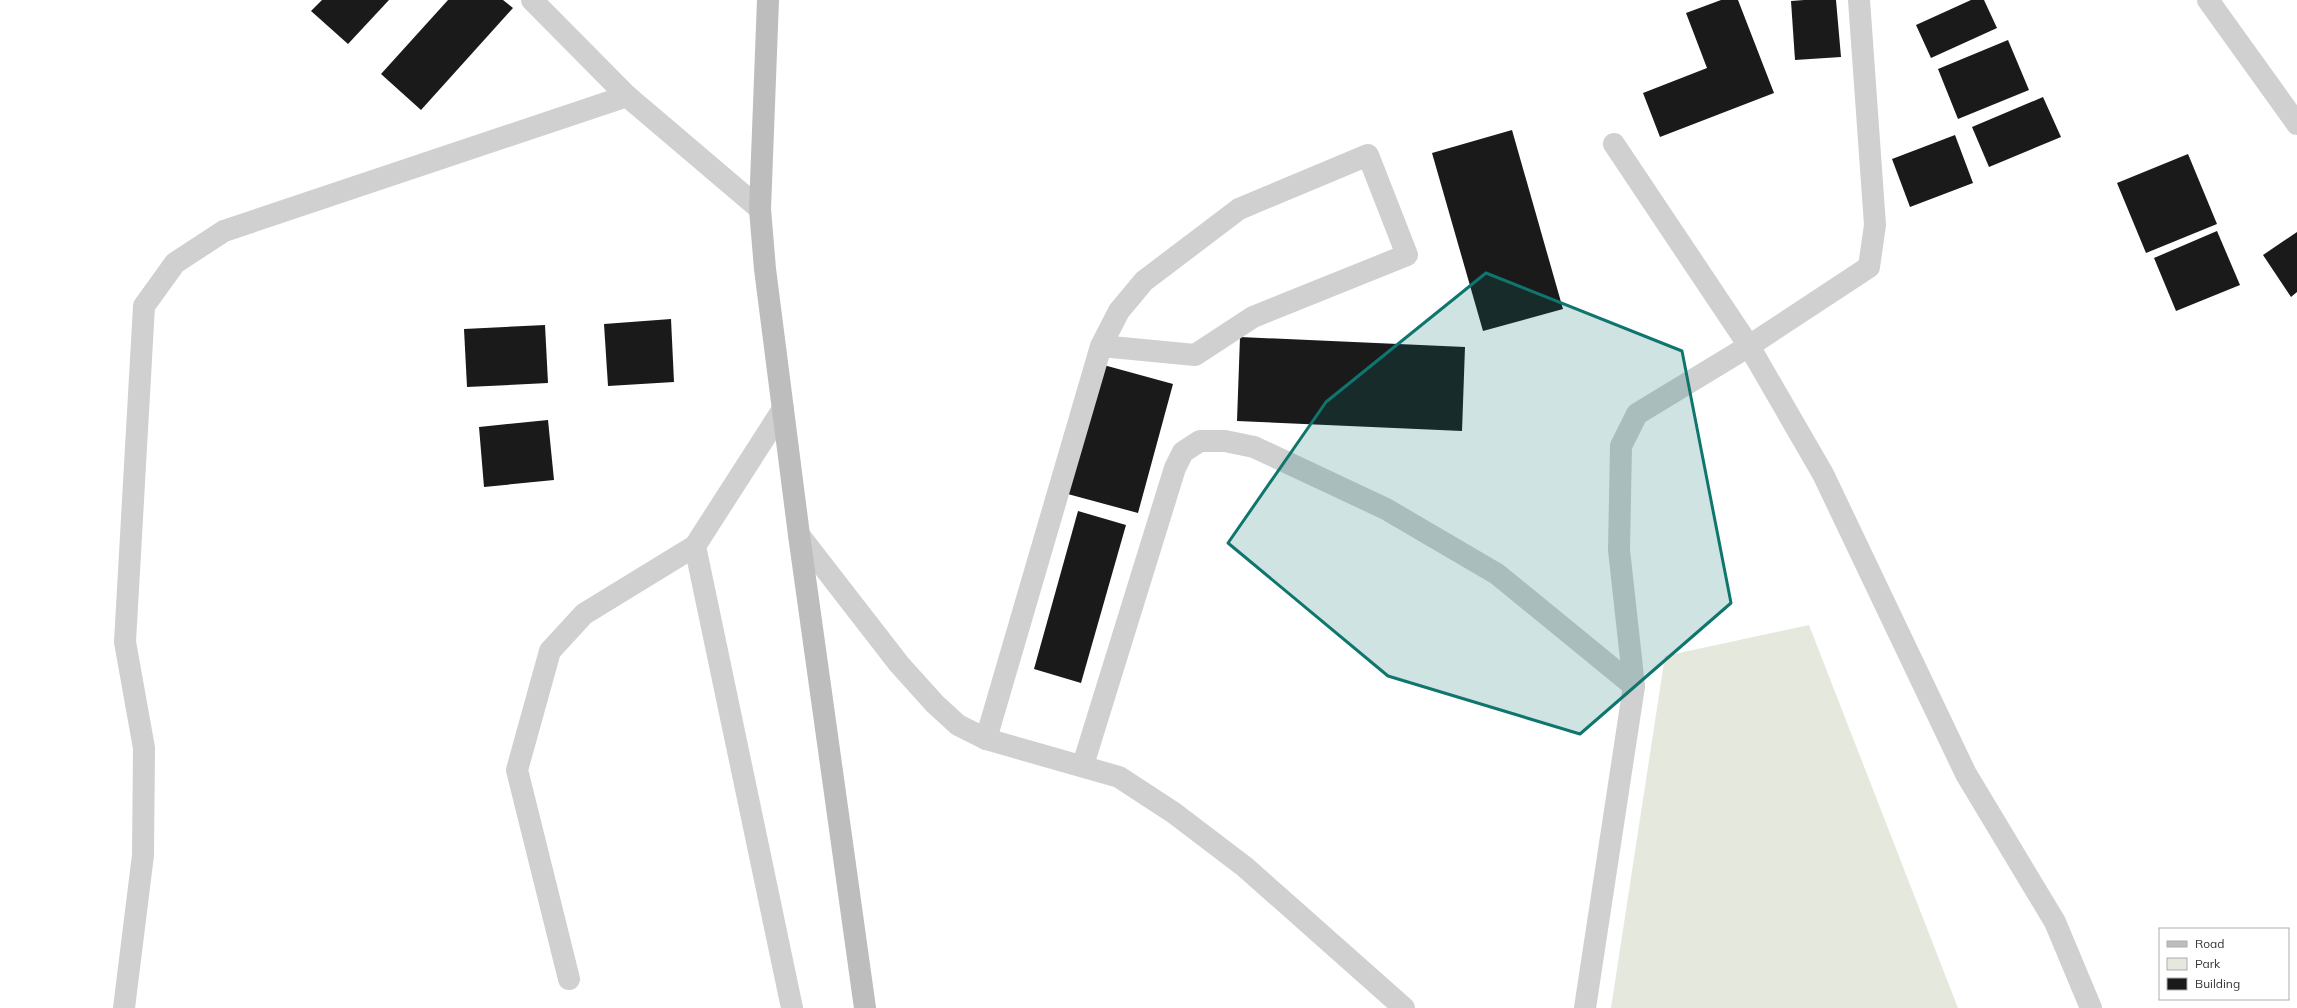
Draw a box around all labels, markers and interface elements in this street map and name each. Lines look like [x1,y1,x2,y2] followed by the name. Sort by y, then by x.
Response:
[2159,928,2289,1000] legend
[2195,936,2224,951] text: Road
[2195,956,2221,971] text: Park
[2195,976,2240,991] text: Building

